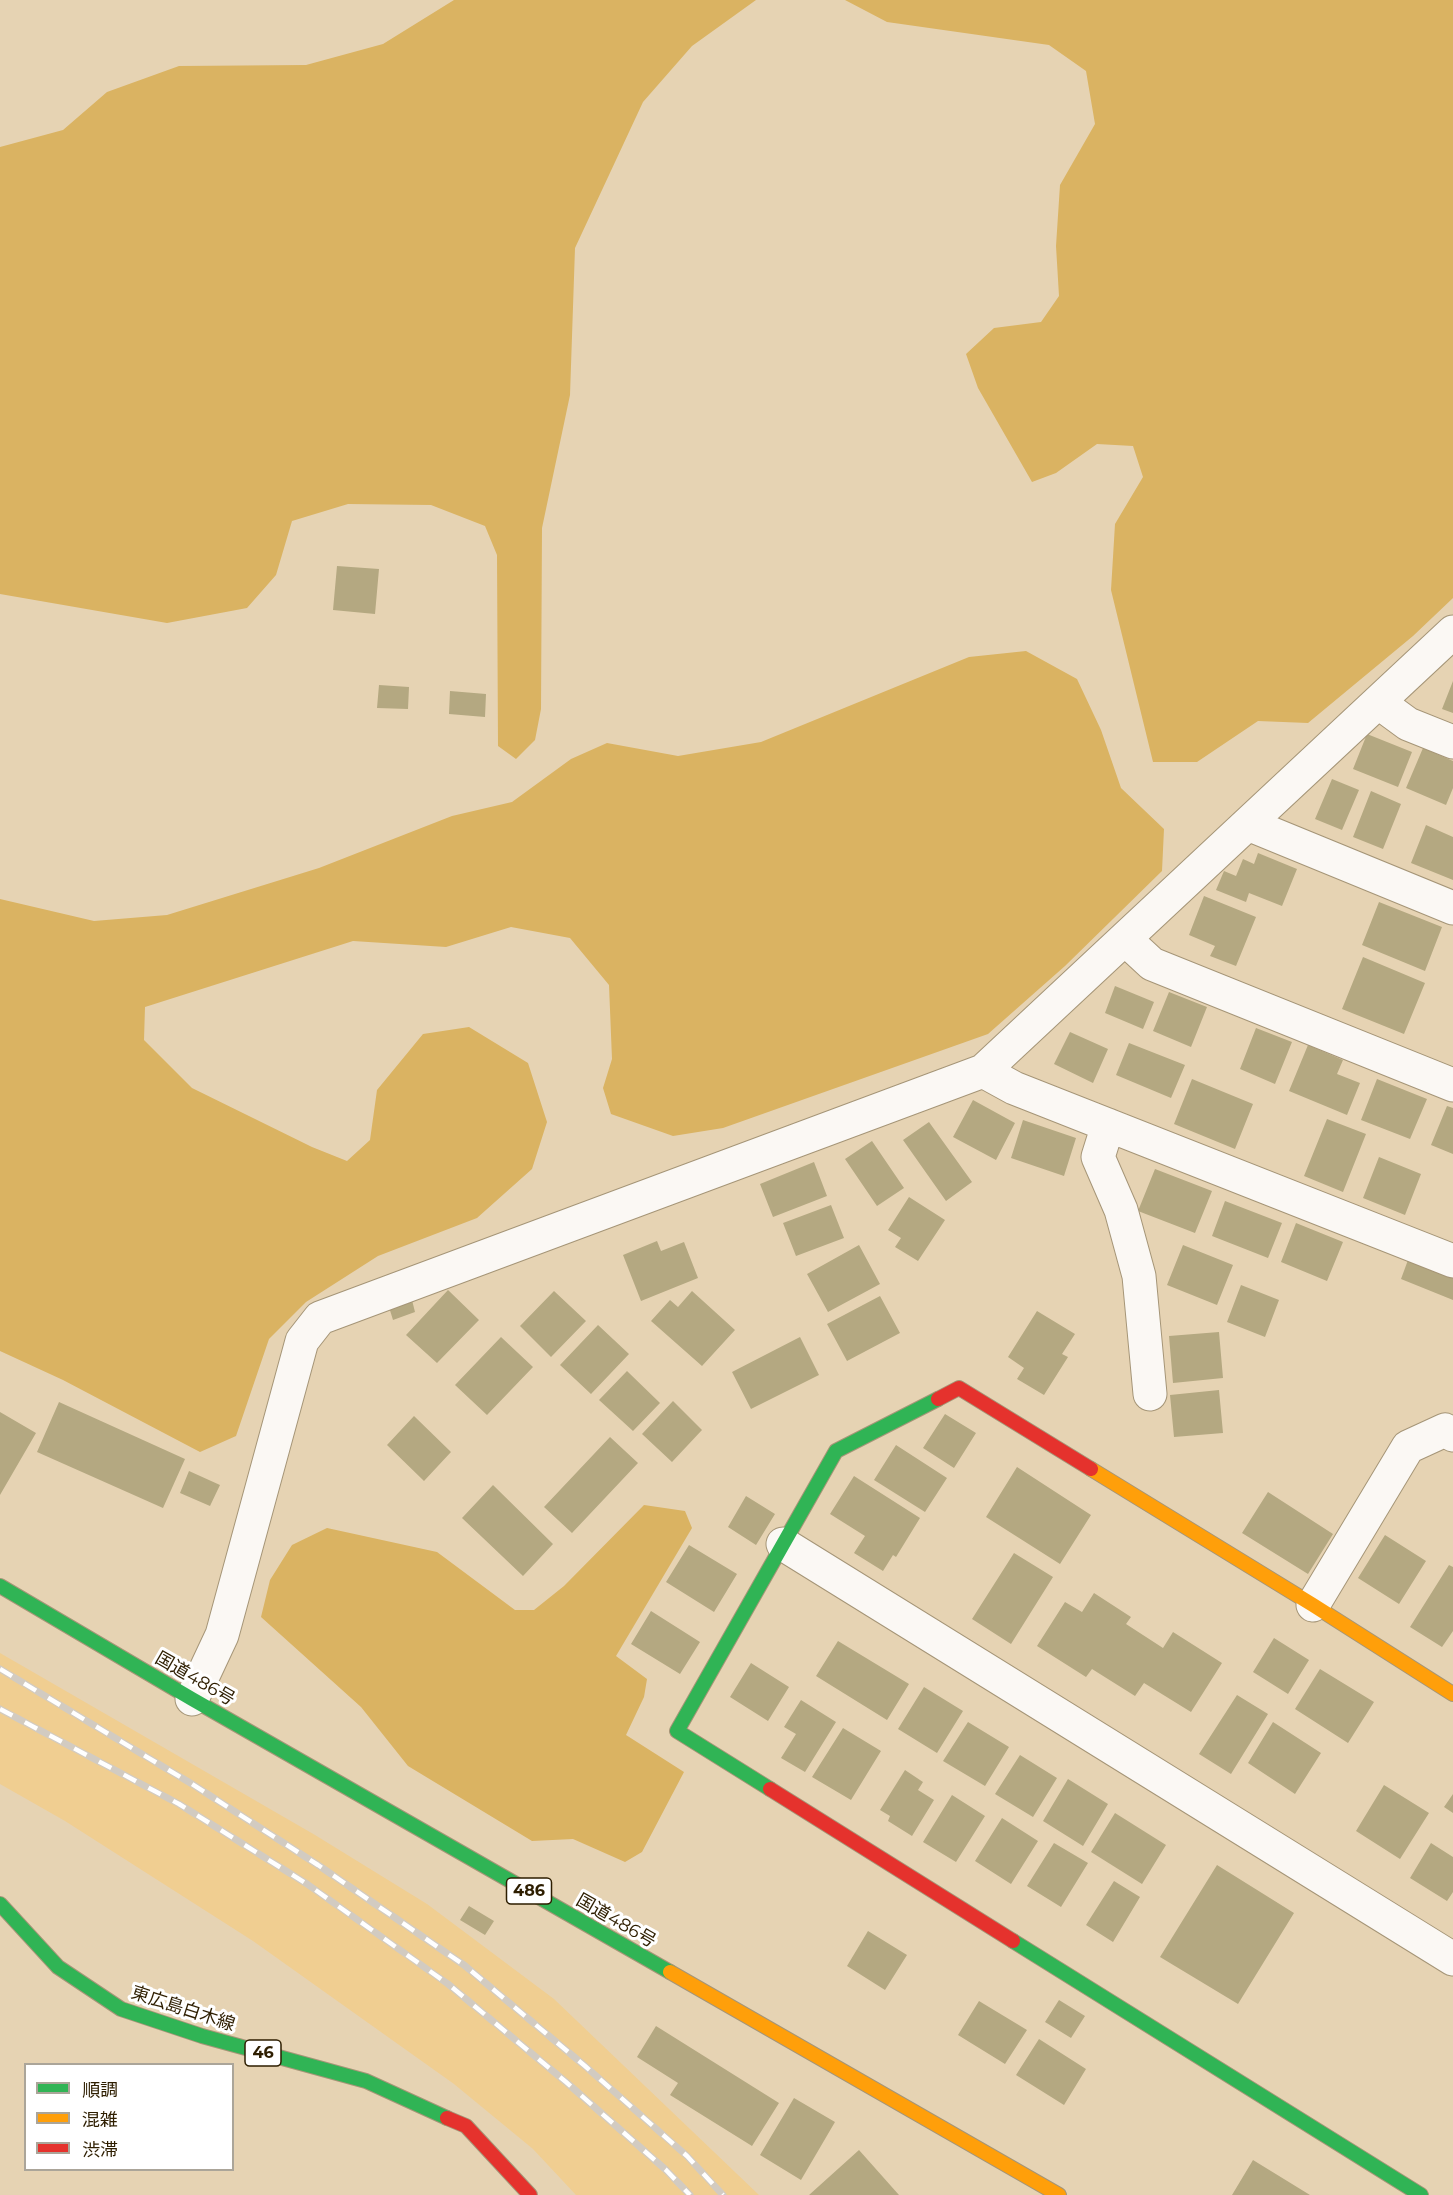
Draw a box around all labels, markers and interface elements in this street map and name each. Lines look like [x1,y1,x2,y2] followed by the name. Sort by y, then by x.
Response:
[151,1648,239,1710] street label: 国道486号
[506,1878,552,1904] road number: 486
[572,1890,660,1952] street label: 国道486号
[128,1982,238,2036] street label: 東広島白木線
[245,2040,281,2066] road number: 46
[24,2063,234,2171] legend
[82,2079,118,2101] text: 順調
[82,2109,118,2131] text: 混雑
[82,2139,118,2161] text: 渋滞

